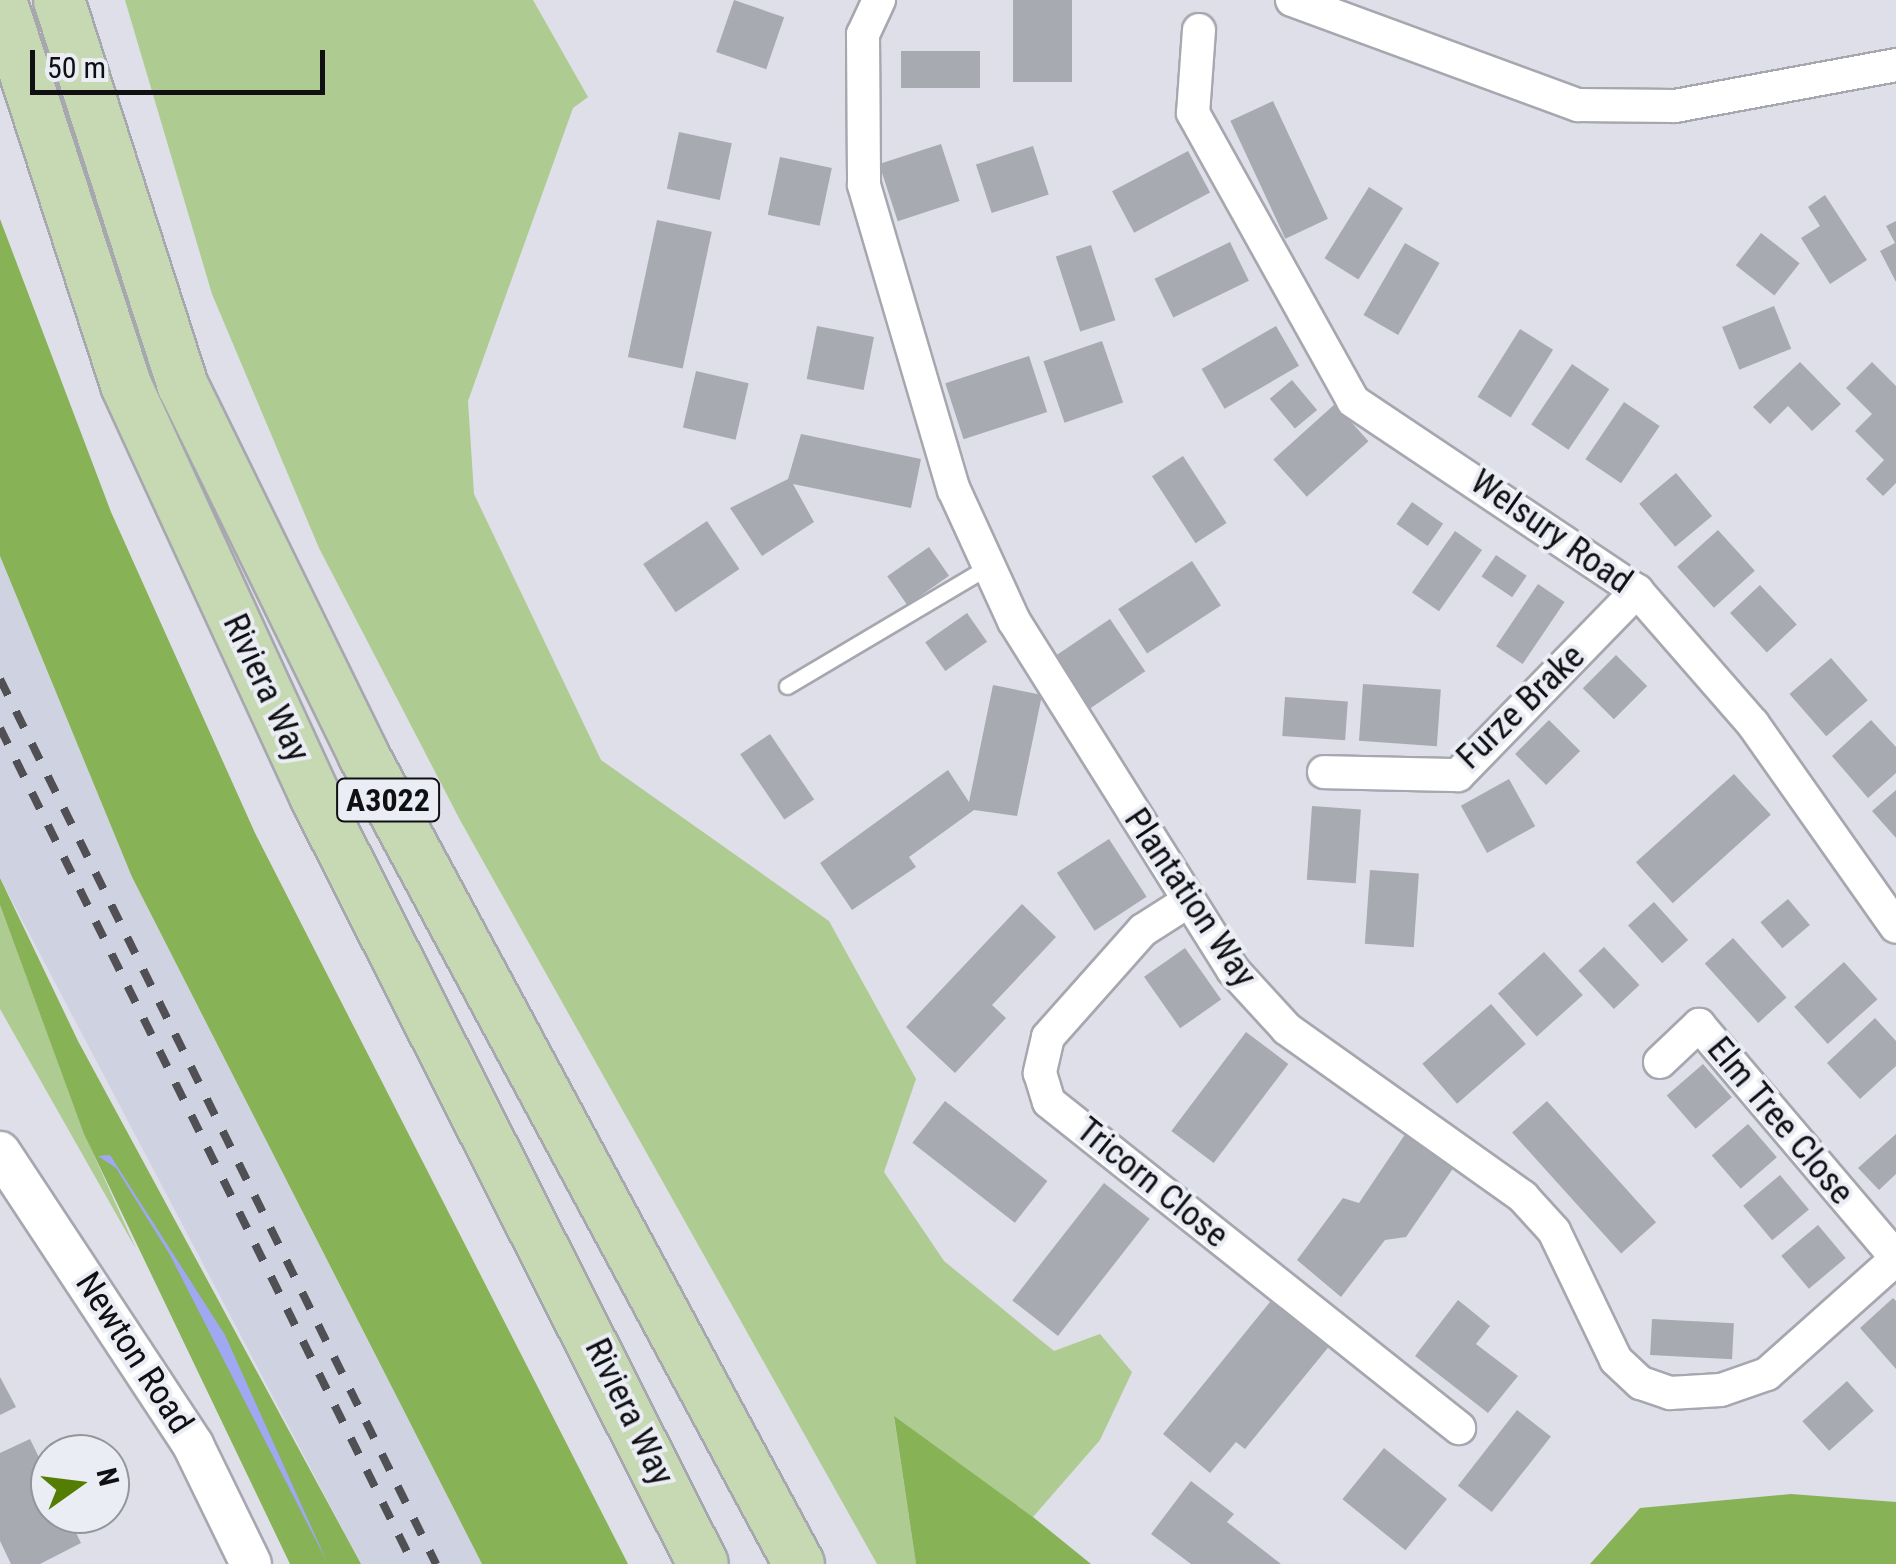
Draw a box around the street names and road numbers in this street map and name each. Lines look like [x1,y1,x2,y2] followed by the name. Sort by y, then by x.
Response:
[1462,461,1640,603] street label: Welsury Road
[214,608,318,768] street label: Riviera Way
[1448,636,1594,778] street label: Furze Brake
[336,773,440,827] road number: A3022
[1115,801,1265,995] street label: Plantation Way
[1698,1029,1862,1213] street label: Elm Tree Close
[1068,1109,1236,1257] street label: Tricorn Close
[66,1265,202,1441] street label: Newton Road
[575,1332,683,1492] street label: Riviera Way

